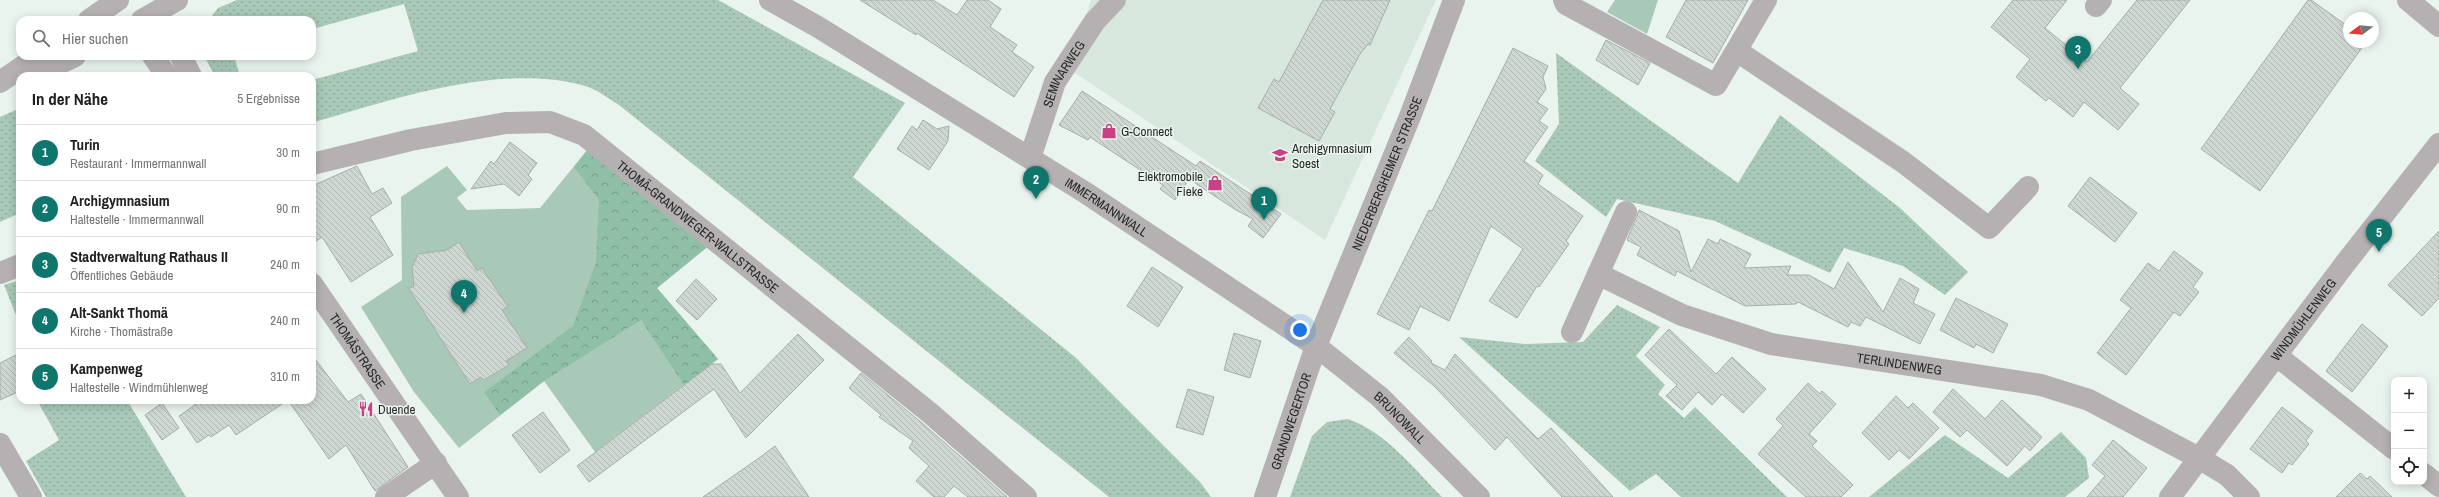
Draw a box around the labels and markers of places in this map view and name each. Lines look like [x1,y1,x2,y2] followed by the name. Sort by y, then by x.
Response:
[2065,36,2091,69] pin: 3
[1100,122,1118,140] shop icon: G-Connect
[1121,123,1173,140] place label: G-Connect
[1291,140,1372,172] place label: Archigymnasium Soest
[1271,146,1289,164] school or university icon: Archigymnasium Soest
[1023,166,1049,199] pin: 2
[1138,168,1203,200] place label: Elektromobile Fieke
[1206,174,1224,192] shop icon: Elektromobile Fieke
[1251,187,1277,220] pin: 1
[2366,219,2392,252] pin: 5
[451,280,477,313] pin: 4
[357,400,375,418] restaurant icon: Duende
[378,401,415,418] place label: Duende

